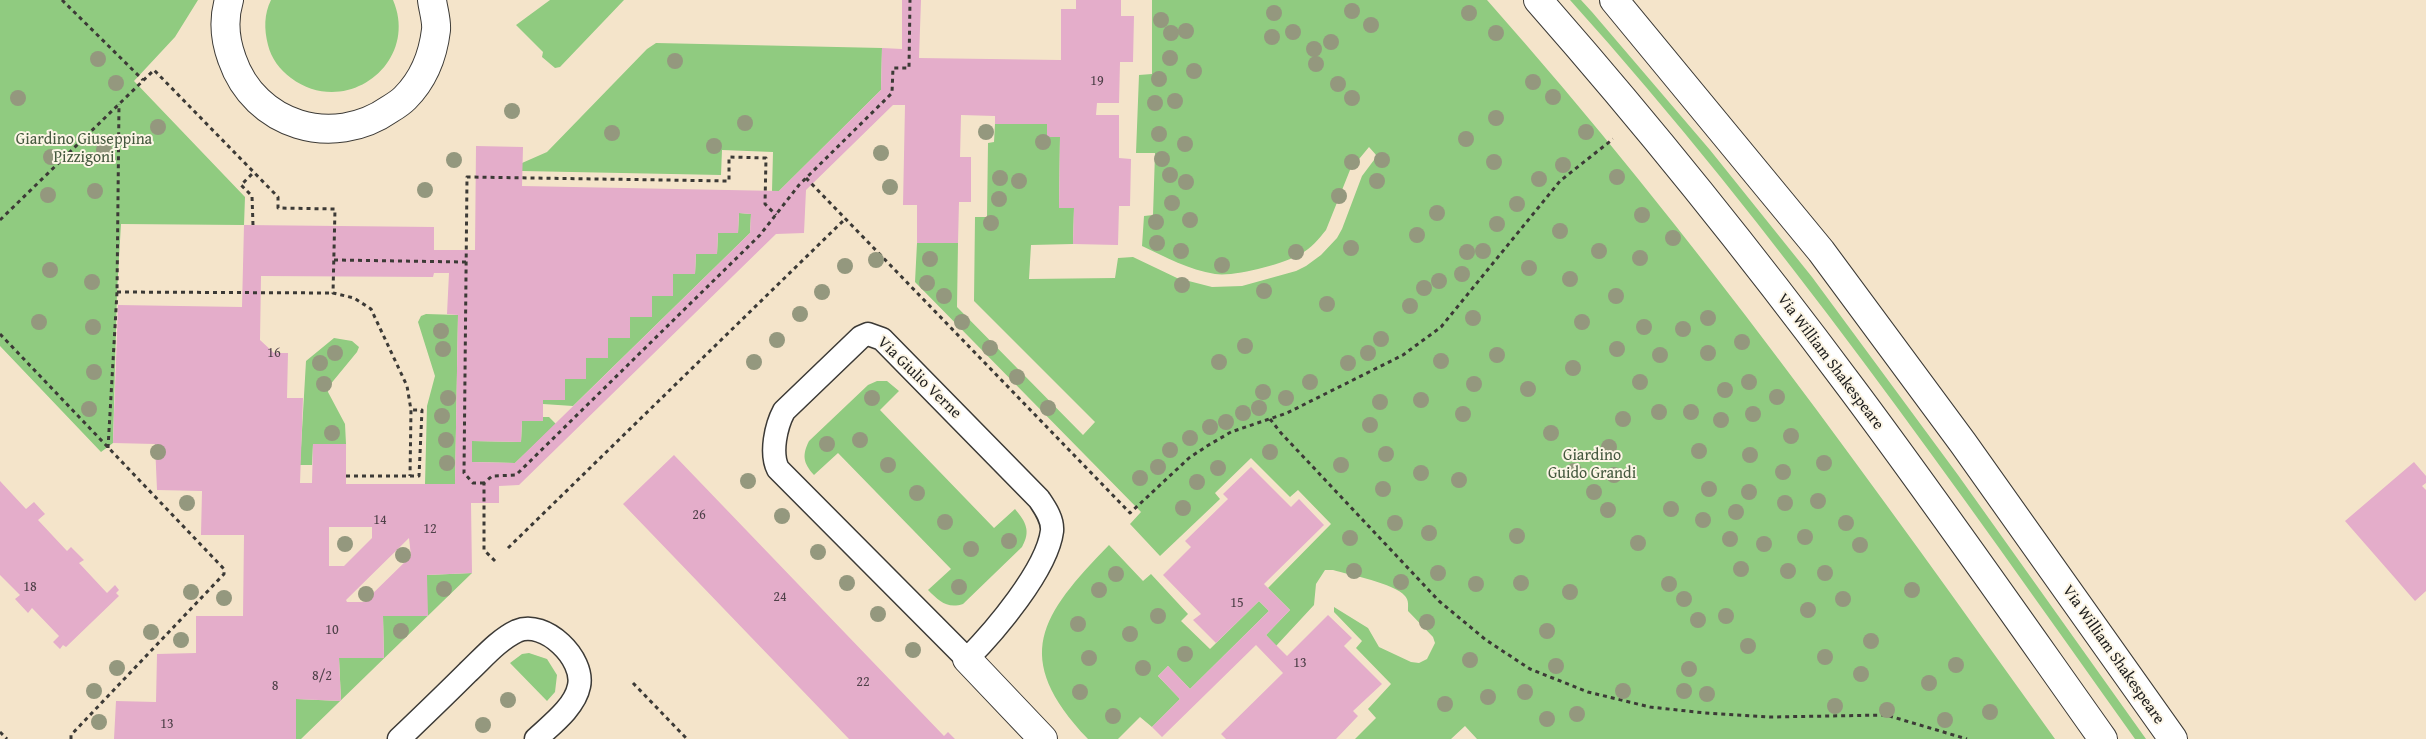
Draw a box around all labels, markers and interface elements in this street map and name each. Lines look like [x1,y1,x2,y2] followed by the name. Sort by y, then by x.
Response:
[1090,73,1104,89] house number: 19
[16,130,152,168] park label: Giardino Giuseppina Pizzigoni
[1773,290,1887,434] street label: Via William Shakespeare
[873,333,965,423] street label: Via Giulio Verne
[267,345,281,361] house number: 16
[1548,446,1636,484] park label: Giardino Guido Grandi
[692,507,706,523] house number: 26
[373,512,387,528] house number: 14
[423,521,437,537] house number: 12
[23,579,37,595] house number: 18
[2058,582,2168,728] street label: Via William Shakespeare
[773,589,787,605] house number: 24
[1230,595,1244,611] house number: 15
[325,622,339,638] house number: 10
[1293,655,1307,671] house number: 13
[312,668,332,684] house number: 8/2
[856,674,870,690] house number: 22
[272,678,278,694] house number: 8
[160,716,174,732] house number: 13

